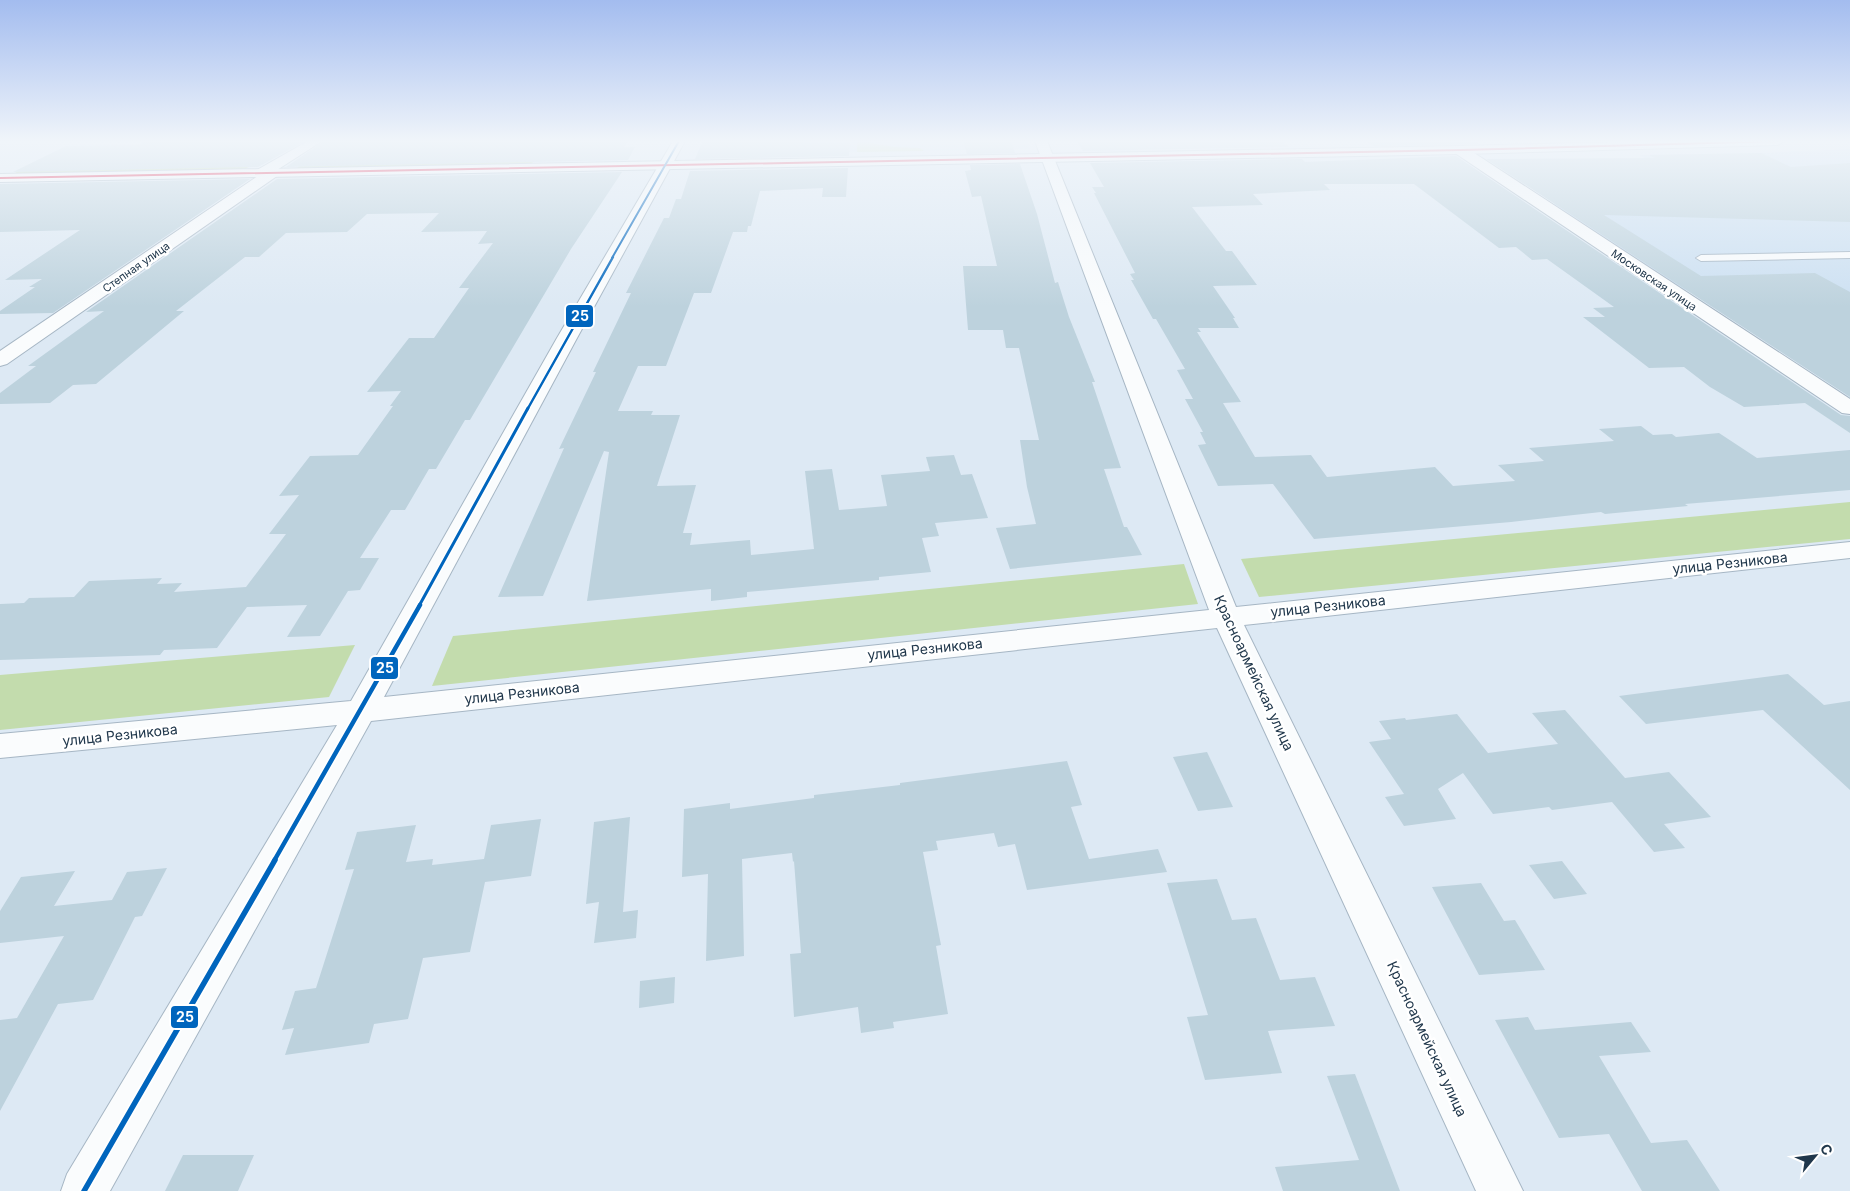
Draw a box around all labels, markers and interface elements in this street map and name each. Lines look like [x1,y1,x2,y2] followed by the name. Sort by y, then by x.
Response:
[100,239,172,295] street label: Степная улица
[1609,246,1699,314] street label: Московская улица
[565,304,594,328] line badge: 25
[571,307,589,324] text: 25
[1672,548,1788,577] street label: улица Резникова
[1270,591,1386,620] street label: улица Резникова
[1211,592,1298,753] street label: Красноармейская улица
[867,634,983,663] street label: улица Резникова
[370,656,399,680] line badge: 25
[376,659,394,676] text: 25
[464,678,580,707] street label: улица Резникова
[62,720,178,749] street label: улица Резникова
[1384,958,1471,1119] street label: Красноармейская улица
[170,1005,199,1029] line badge: 25
[176,1008,194,1025] text: 25
[1790,1131,1840,1181] north arrow
[1817,1141,1837,1158] text: С

